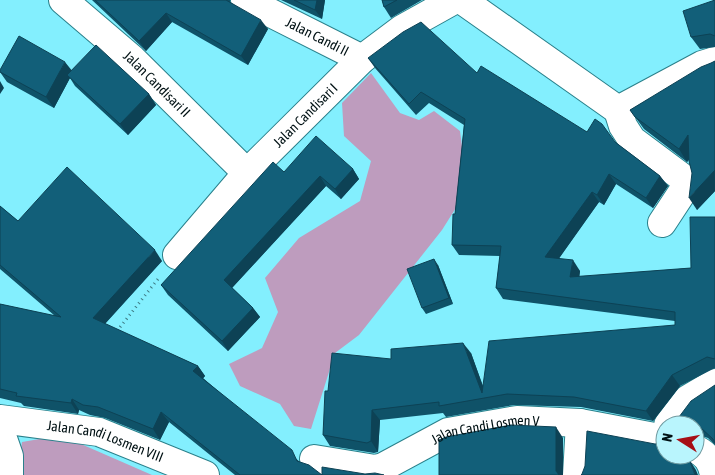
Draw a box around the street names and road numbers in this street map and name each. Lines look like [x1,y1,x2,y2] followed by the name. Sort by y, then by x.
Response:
[283,14,352,59] street label: Jalan Candi II
[120,47,194,120] street label: Jalan Candisari II
[270,80,341,150] street label: Jalan Candisari I
[428,412,540,448] street label: Jalan Candi Losmen V
[46,417,166,465] street label: Jalan Candi Losmen VIII

